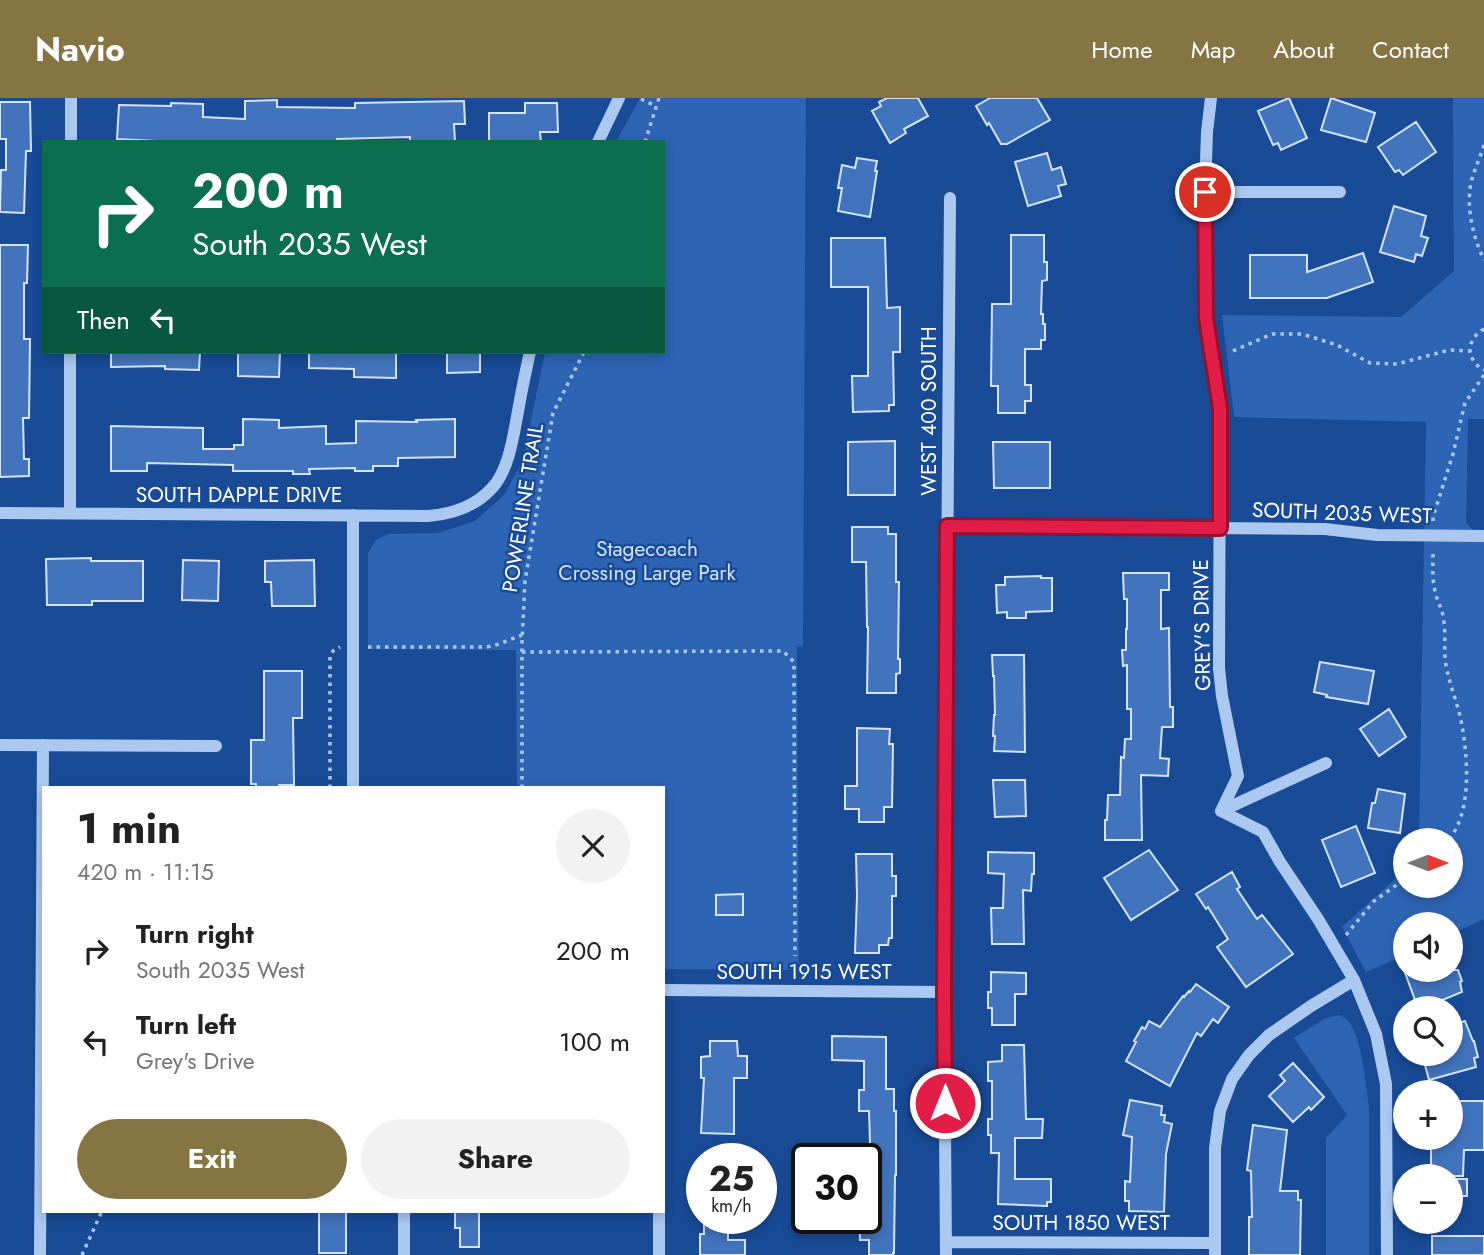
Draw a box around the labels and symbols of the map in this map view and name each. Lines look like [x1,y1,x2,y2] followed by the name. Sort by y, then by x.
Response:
[1175,162,1235,222] pin
[914,326,944,496] street label: WEST 400 SOUTH
[495,421,551,594] street label: POWERLINE TRAIL
[136,480,342,510] street label: SOUTH DAPPLE DRIVE
[1251,495,1433,531] street label: SOUTH 2035 WEST
[558,534,736,588] park label: Stagecoach Crossing Large Park
[1186,559,1218,691] street label: GREY'S DRIVE
[1393,828,1463,898] north arrow
[716,957,892,987] street label: SOUTH 1915 WEST
[908,1066,982,1140] position arrow
[791,1143,882,1234] speed limit sign: 30
[992,1208,1170,1238] street label: SOUTH 1850 WEST

